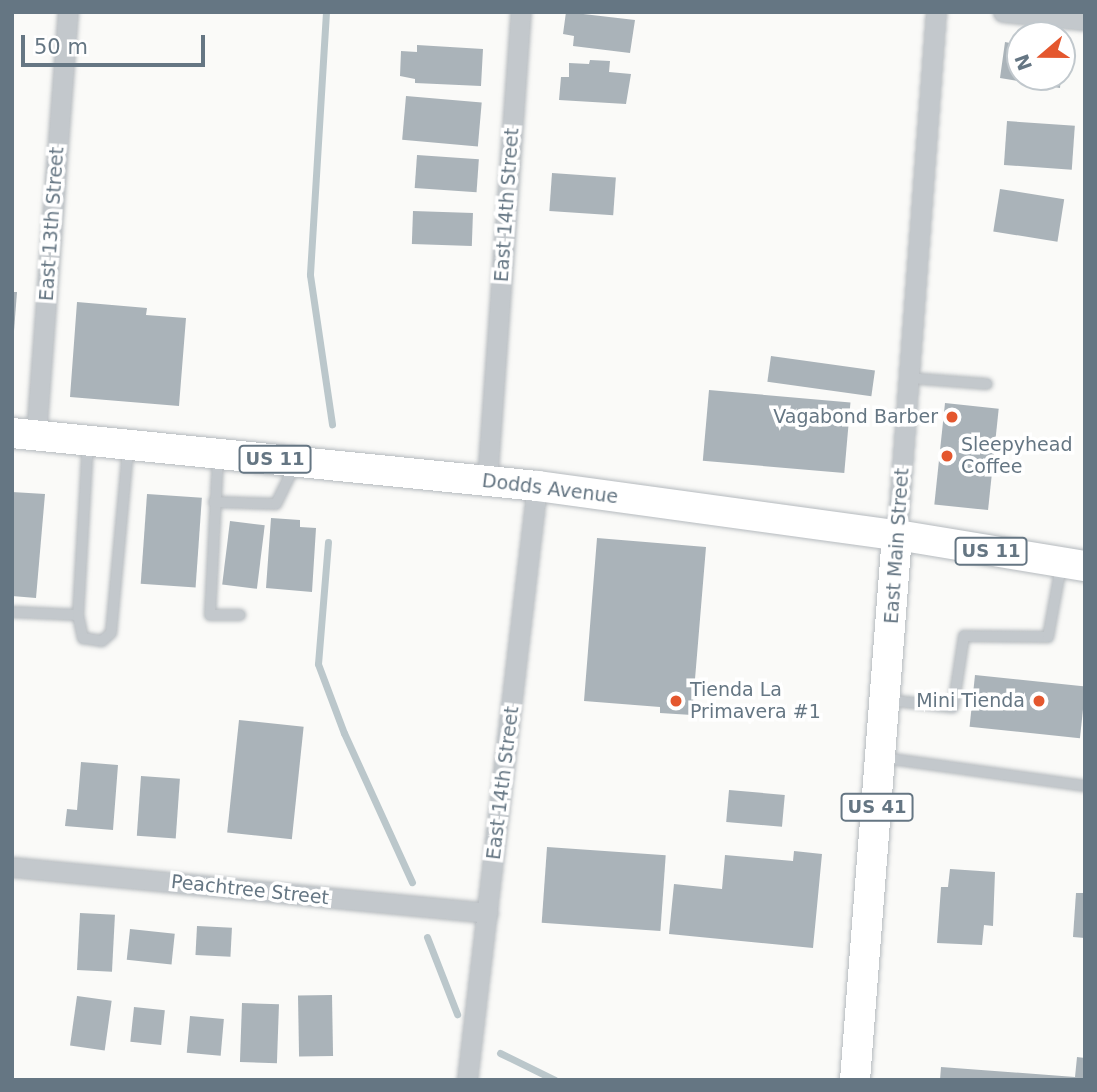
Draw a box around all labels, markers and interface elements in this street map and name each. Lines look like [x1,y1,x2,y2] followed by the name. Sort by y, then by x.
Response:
[24,21,208,65] scale bar
[1006,21,1076,91] north arrow
[34,35,88,59] text: 50 m
[1010,51,1036,74] text: N
[490,127,524,283] street label: East 14th Street
[35,146,69,302] street label: East 13th Street
[773,406,938,428] place label: Vagabond Barber
[944,409,960,425] marker: Vagabond Barber
[961,434,1072,478] place label: Sleepyhead Coffee
[238,444,312,474] road number: US 11
[939,448,955,464] marker: Sleepyhead Coffee
[880,467,914,625] street label: East Main Street
[481,469,619,509] street label: Dodds Avenue
[954,536,1028,566] road number: US 11
[690,679,821,723] place label: Tienda La Primavera #1
[916,690,1025,712] place label: Mini Tienda
[668,693,684,709] marker: Tienda La Primavera #1
[1031,693,1047,709] marker: Mini Tienda
[482,705,524,861] street label: East 14th Street
[840,792,914,822] road number: US 41
[170,870,330,910] street label: Peachtree Street

